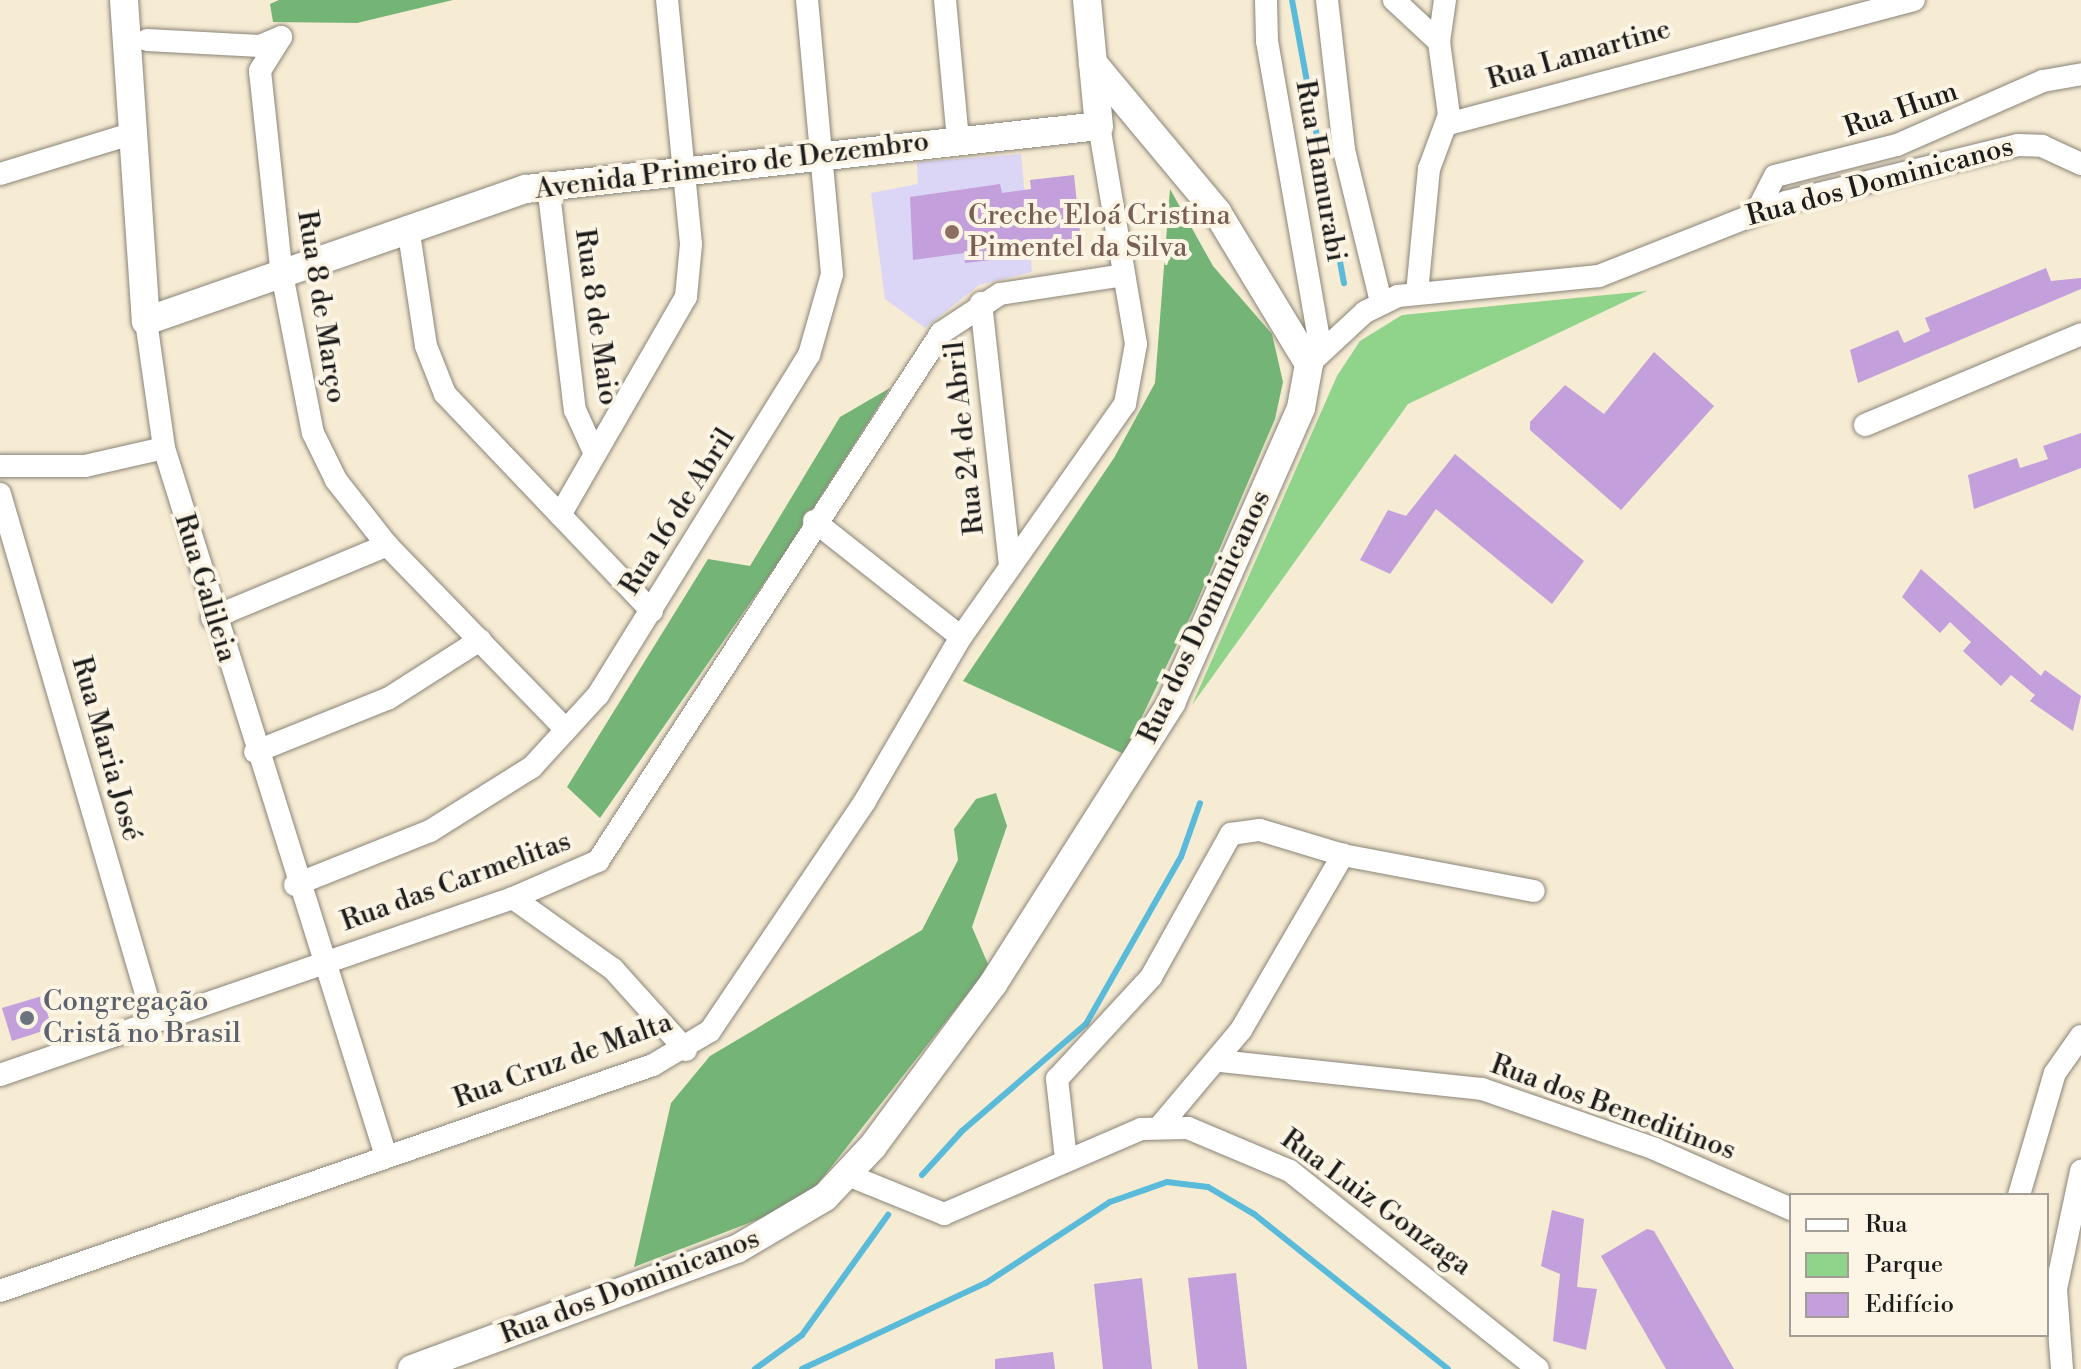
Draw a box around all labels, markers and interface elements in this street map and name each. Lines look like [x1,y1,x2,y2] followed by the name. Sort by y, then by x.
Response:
[1483,13,1675,97] street label: Rua Lamartine
[1840,75,1962,145] street label: Rua Hum
[1288,78,1352,264] street label: Rua Hamurabi
[533,125,931,207] street label: Avenida Primeiro de Dezembro
[1743,130,2017,234] street label: Rua dos Dominicanos
[968,199,1231,265] place label: Creche Eloá Cristina Pimentel da Silva
[289,208,353,406] street label: Rua 8 de Março
[943,223,961,241] marker: Creche Eloá Cristina Pimentel da Silva
[567,227,625,407] street label: Rua 8 de Maio
[938,340,992,536] street label: Rua 24 de Abril
[613,423,743,601] street label: Rua 16 de Abril
[1132,485,1278,749] street label: Rua dos Dominicanos
[167,510,243,666] street label: Rua Galileia
[64,653,148,845] street label: Rua Maria José
[337,825,575,939] street label: Rua das Carmelitas
[43,985,241,1051] place label: Congregação Cristã no Brasil
[449,1006,677,1116] street label: Rua Cruz de Malta
[18,1009,36,1027] marker: Congregação Cristã no Brasil
[1486,1048,1740,1168] street label: Rua dos Beneditinos
[1274,1123,1478,1283] street label: Rua Luiz Gonzaga
[1789,1193,2049,1337] legend
[1865,1210,1907,1240] text: Rua
[496,1222,764,1352] street label: Rua dos Dominicanos
[1865,1250,1943,1280] text: Parque
[1865,1290,1954,1320] text: Edifício

